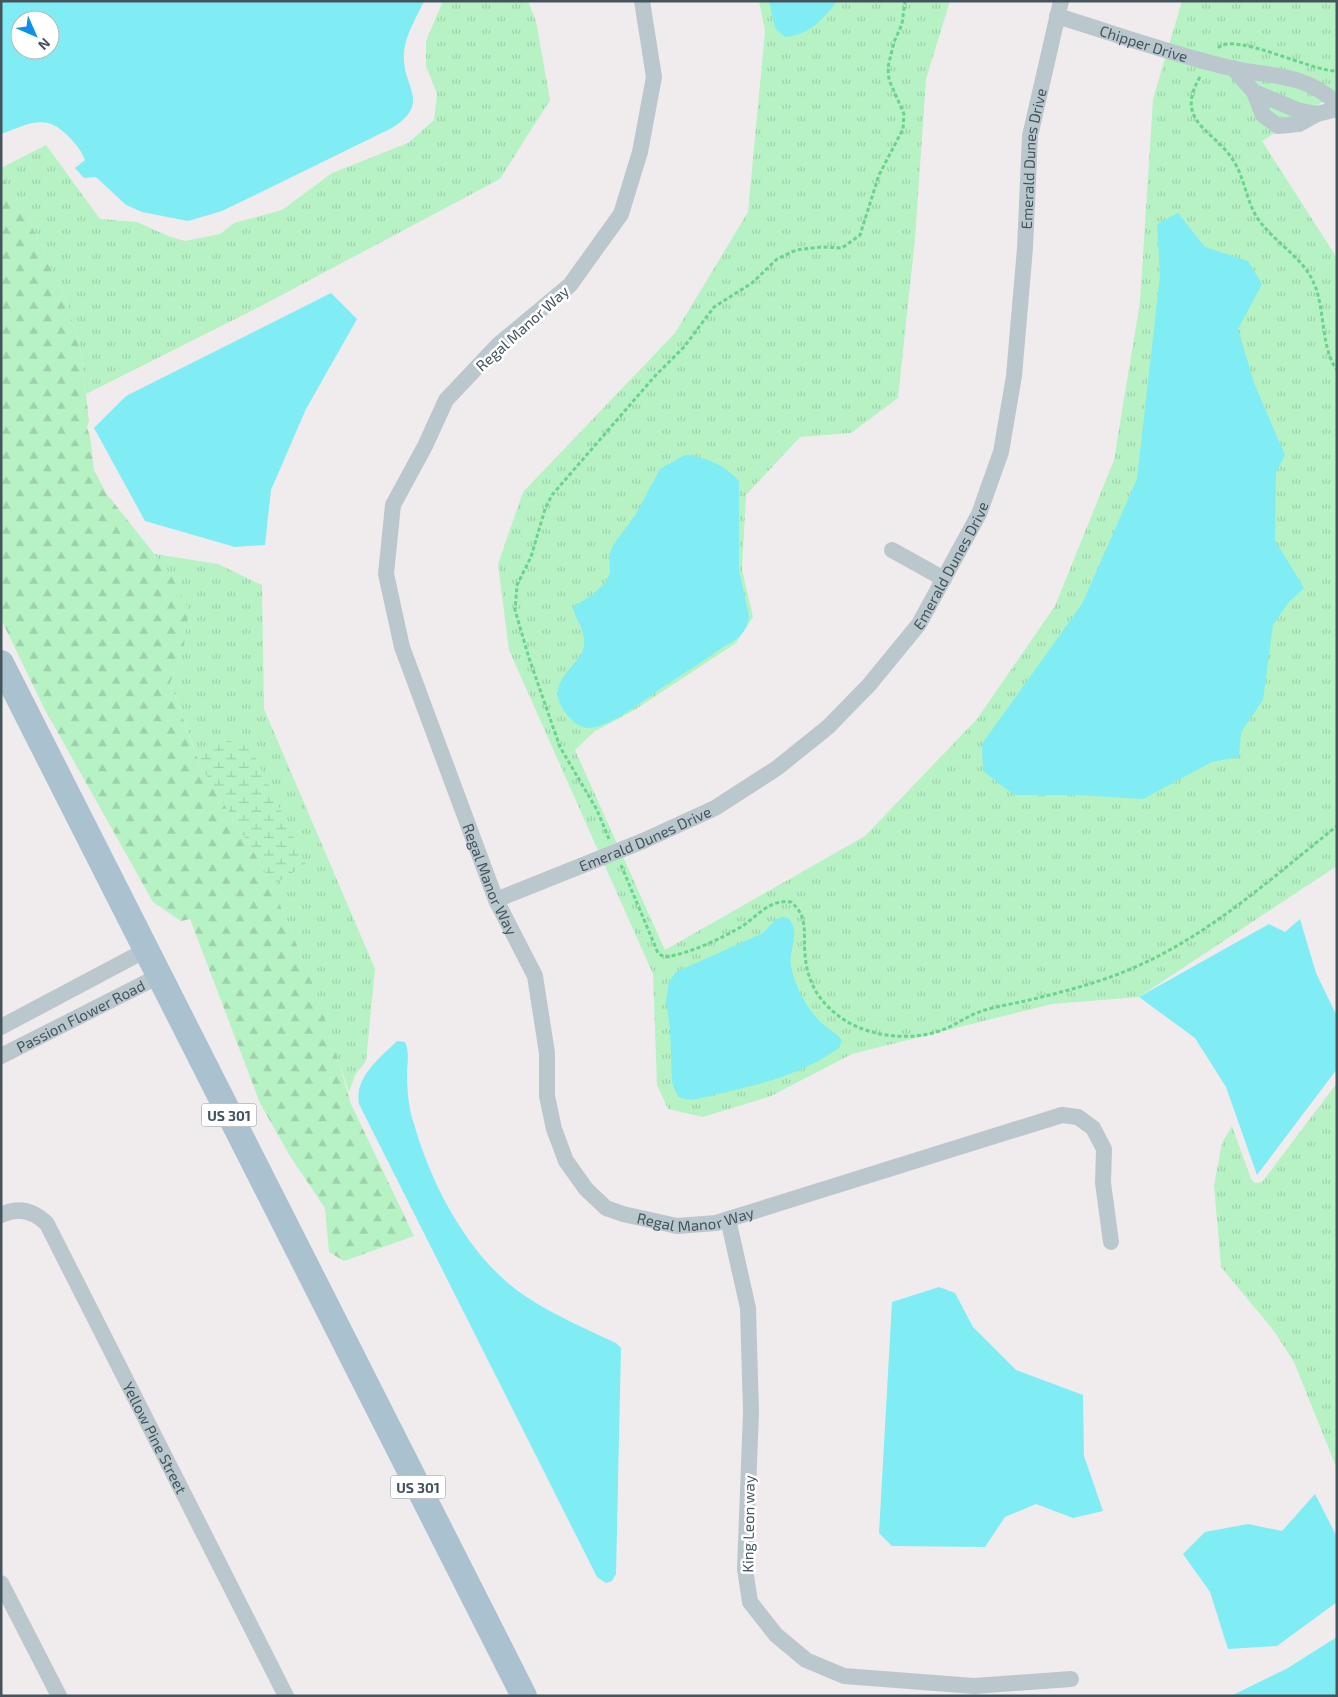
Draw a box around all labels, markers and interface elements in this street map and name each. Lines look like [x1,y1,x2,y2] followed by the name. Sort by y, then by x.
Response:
[10,10,60,60] north arrow
[1098,21,1190,65] street label: Chipper Drive
[35,35,54,54] text: N
[1017,86,1050,230] street label: Emerald Dunes Drive
[472,281,572,374] street label: Regal Manor Way
[909,499,992,633] street label: Emerald Dunes Drive
[576,802,714,875] street label: Emerald Dunes Drive
[459,821,521,938] street label: Regal Manor Way
[13,976,148,1056] street label: Passion Flower Road
[202,1104,256,1126] road number: US 301
[635,1203,756,1235] street label: Regal Manor Way
[119,1379,191,1497] street label: Yellow Pine Street
[390,1475,446,1498] road number: US 301
[738,1475,758,1573] street label: King Leon way

